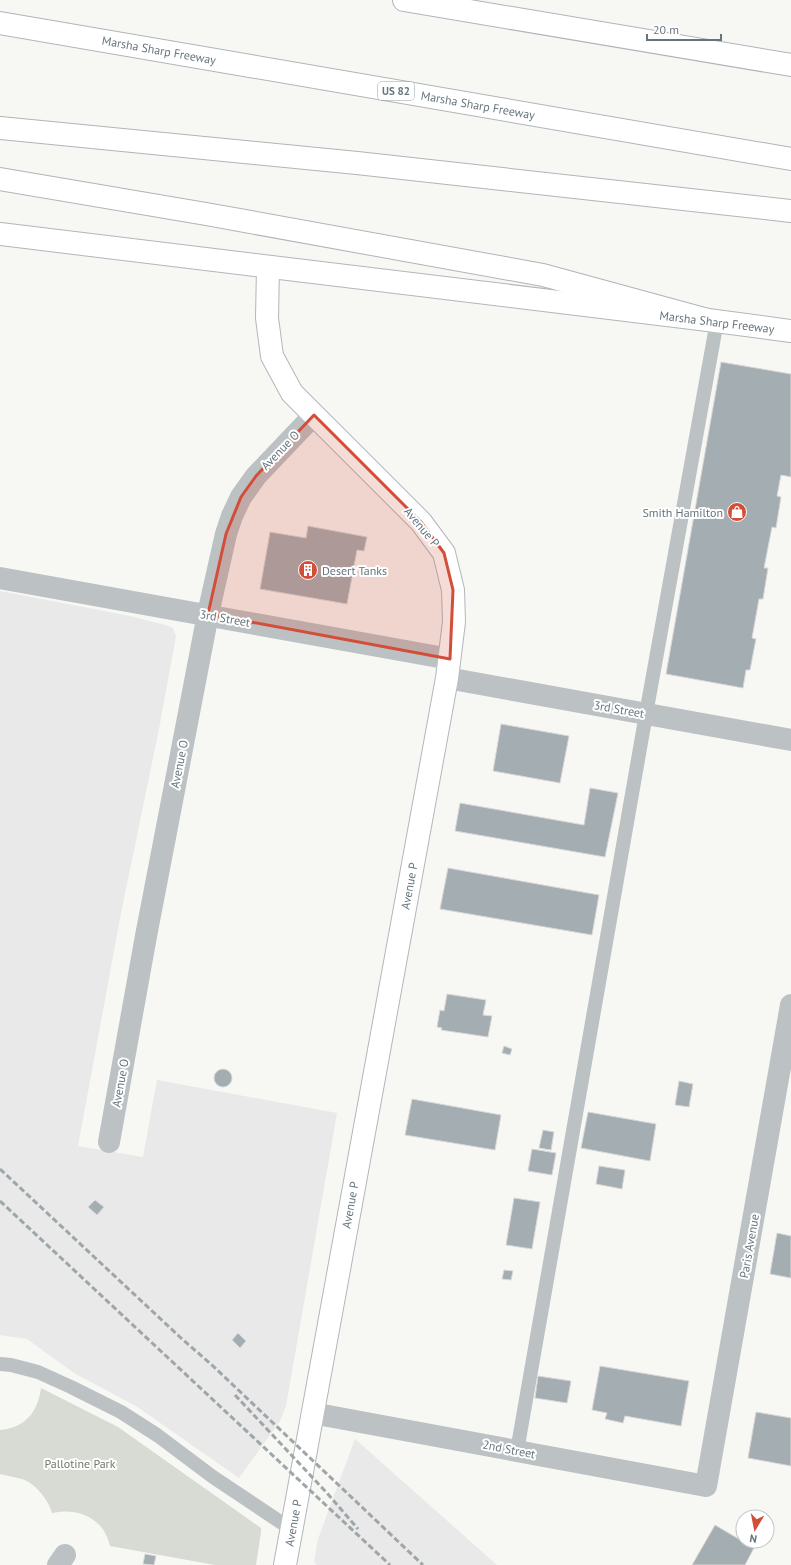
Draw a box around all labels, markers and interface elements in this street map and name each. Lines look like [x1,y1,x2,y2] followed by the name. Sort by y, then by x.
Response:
[647,16,721,42] scale bar
[653,22,679,37] text: 20 m
[101,33,218,67] street label: Marsha Sharp Freeway
[378,82,414,100] road number: US 82
[420,88,537,122] street label: Marsha Sharp Freeway
[659,308,776,337] street label: Marsha Sharp Freeway
[258,427,302,473] street label: Avenue O
[726,501,748,523] shop icon: Smith Hamilton
[401,504,443,550] street label: Avenue P
[642,505,723,520] place label: Smith Hamilton
[297,559,319,581] building icon: Desert Tanks
[322,563,387,578] place label: Desert Tanks
[199,606,251,630] street label: 3rd Street
[593,697,645,721] street label: 3rd Street
[167,739,191,789] street label: Avenue O
[397,861,421,911] street label: Avenue P
[108,1058,132,1108] street label: Avenue O
[338,1180,362,1230] street label: Avenue P
[736,1213,762,1279] street label: Paris Avenue
[481,1437,537,1461] street label: 2nd Street
[45,1456,116,1471] park label: Pallotine Park
[281,1498,305,1548] street label: Avenue P
[735,1509,775,1549] north arrow
[748,1531,758,1546] text: N

